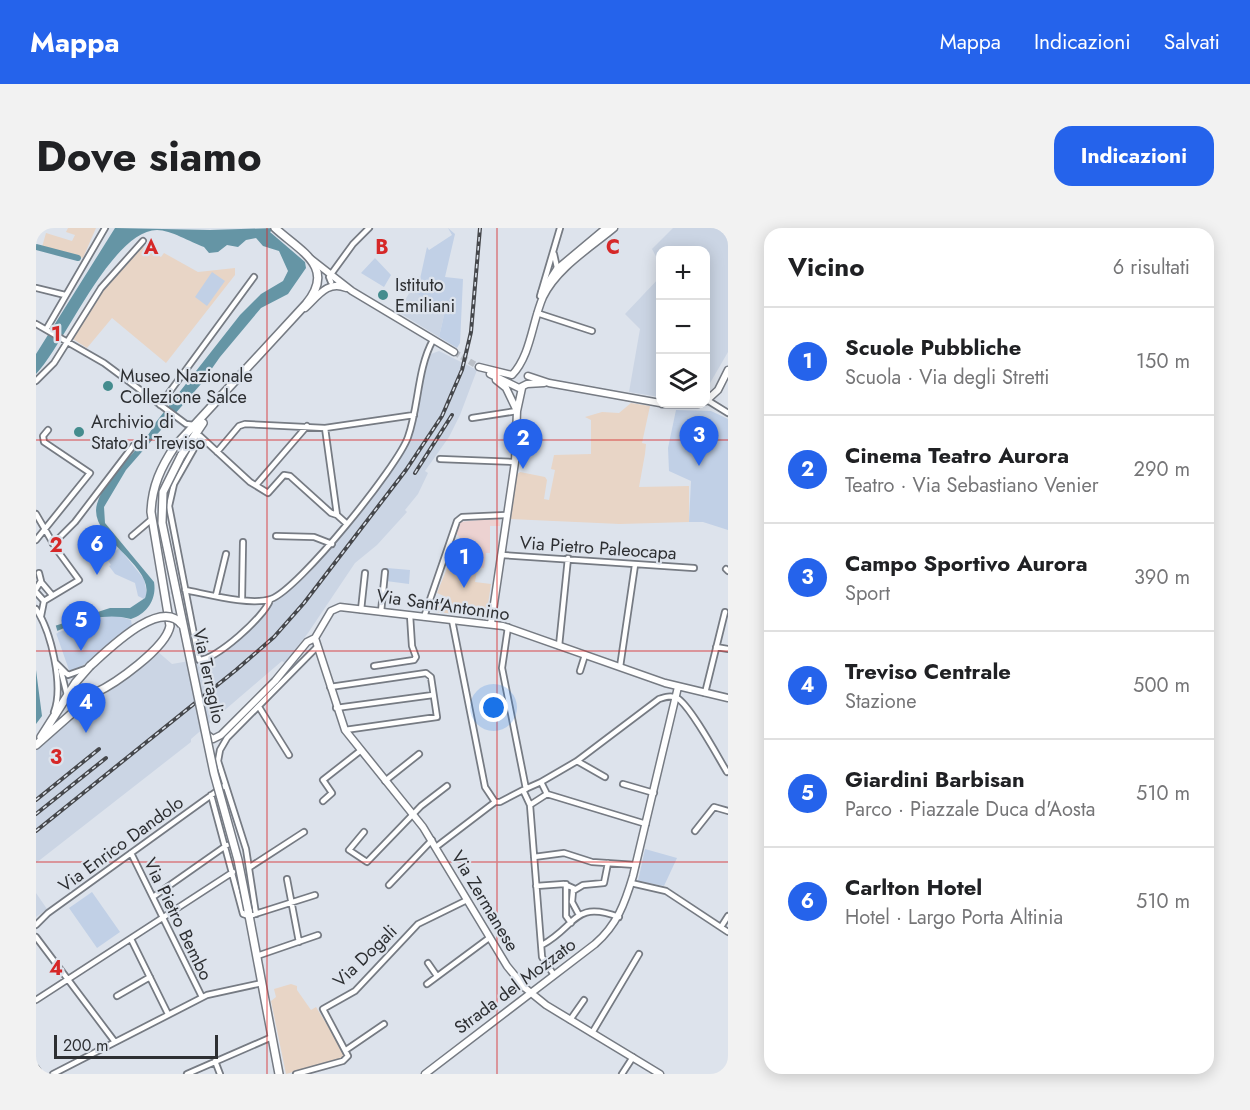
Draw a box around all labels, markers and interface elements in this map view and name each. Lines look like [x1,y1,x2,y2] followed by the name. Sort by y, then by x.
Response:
[30,22,120,63] text: Mappa
[940,27,1001,57] text: Mappa
[1034,27,1131,57] text: Indicazioni
[1164,27,1220,57] text: Salvati
[36,126,262,187] text: Dove siamo
[1054,126,1214,186] button: Indicazioni
[143,233,159,262] text: A
[375,233,389,262] text: B
[606,233,620,262] text: C
[656,246,710,408] map controls
[656,246,710,300] button: +
[788,248,865,286] text: Vicino
[1113,253,1190,282] text: 6 risultati
[395,272,455,319] place label: Istituto Emiliani
[376,288,390,302] marker: Istituto Emiliani
[656,300,710,354] button: −
[51,320,61,349] text: 1
[845,331,1021,363] text: Scuole Pubbliche
[802,347,813,376] text: 1
[1136,347,1190,376] text: 150 m
[656,354,710,408] button: layers
[120,363,253,410] place label: Museo Nazionale Collezione Salce
[845,363,1050,392] text: Scuola · Via degli Stretti
[101,379,115,393] marker: Museo Nazionale Collezione Salce
[91,409,205,456] place label: Archivio di Stato di Treviso
[680,416,718,466] pin: 3
[504,420,542,469] pin: 2
[72,425,86,439] marker: Archivio di Stato di Treviso
[845,439,1069,471] text: Cinema Teatro Aurora
[801,455,814,484] text: 2
[1134,455,1190,484] text: 290 m
[845,471,1099,500] text: Teatro · Via Sebastiano Venier
[78,526,116,575] pin: 6
[519,530,677,566] street label: Via Pietro Paleocapa
[49,531,63,560] text: 2
[444,538,484,588] pin: 1
[845,547,1088,579] text: Campo Sportivo Aurora
[801,563,814,592] text: 3
[1134,563,1190,592] text: 390 m
[845,579,890,608] text: Sport
[375,583,511,627] street label: Via Sant'Antonino
[62,602,100,651] pin: 5
[186,626,232,726] street label: Via Terraglio
[845,655,1011,687] text: Treviso Centrale
[801,671,814,700] text: 4
[1133,671,1190,700] text: 500 m
[67,684,106,733] pin: 4
[845,687,917,716] text: Stazione
[479,693,508,722] your location
[50,743,62,772] text: 3
[845,763,1025,795] text: Giardini Barbisan
[801,779,814,808] text: 5
[1136,779,1190,808] text: 510 m
[53,790,189,898] street label: Via Enrico Dandolo
[845,795,1095,824] text: Parco · Piazzale Duca d'Aosta
[445,846,525,956] street label: Via Zermanese
[137,853,219,985] street label: Via Pietro Bembo
[845,871,982,903] text: Carlton Hotel
[801,887,814,916] text: 6
[1136,887,1190,916] text: 510 m
[845,903,1063,932] text: Hotel · Largo Porta Altinia
[327,919,403,993] street label: Via Dogali
[449,931,581,1040] street label: Strada del Mozzato
[49,954,63,983] text: 4
[54,1032,218,1060] scale bar
[63,1034,109,1057] text: 200 m

